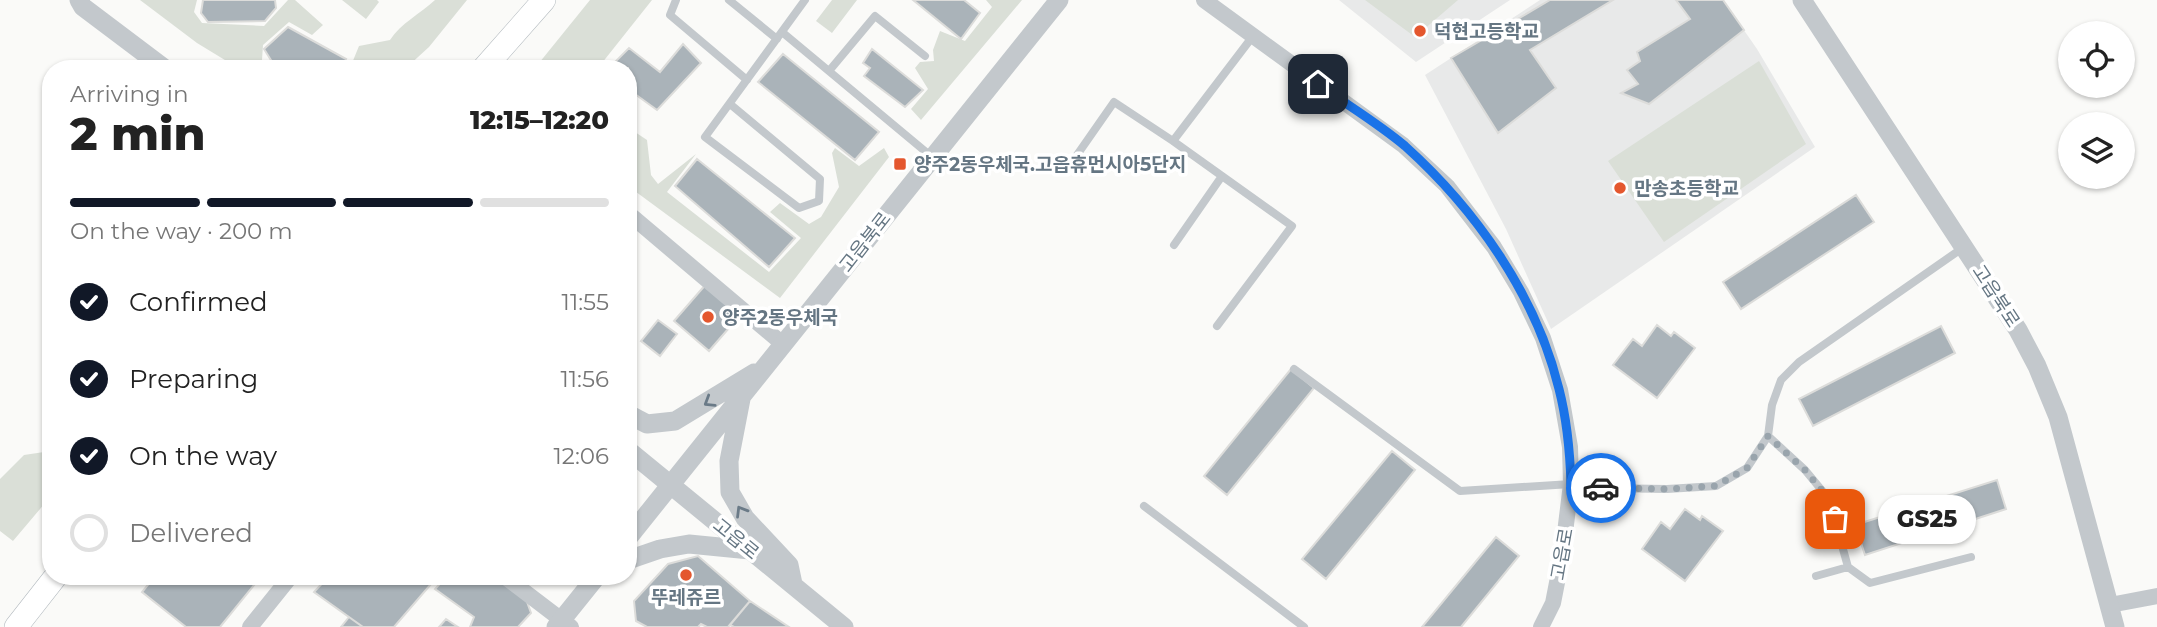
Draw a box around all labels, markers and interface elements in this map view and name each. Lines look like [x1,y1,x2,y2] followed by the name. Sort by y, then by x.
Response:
[1434,20,1539,43] place label: 덕현고등학교
[2058,21,2135,189] map controls
[2058,21,2135,98] button: locate
[1412,23,1428,39] marker: 덕현고등학교
[1288,54,1348,114] pin
[1299,65,1337,103] icon: home
[70,80,189,108] text: Arriving in
[470,104,609,136] text: 12:15–12:20
[70,105,205,162] text: 2 min
[2058,112,2135,189] button: layers
[914,153,1186,176] place label: 양주2동우체국.고읍휴먼시아5단지
[892,156,908,172] marker: 양주2동우체국.고읍휴먼시아5단지
[1634,177,1739,200] place label: 만송초등학교
[1612,180,1628,196] marker: 만송초등학교
[834,207,896,277] street label: 고읍북로
[70,217,293,245] text: On the way · 200 m
[1967,260,2025,332] street label: 고읍북로
[70,283,108,321] icon: check
[129,286,268,318] text: Confirmed
[562,288,609,316] text: 11:55
[722,306,838,329] place label: 양주2동우체국
[700,309,716,325] marker: 양주2동우체국
[70,360,108,398] icon: check
[129,363,258,395] text: Preparing
[560,365,609,393] text: 11:56
[704,393,717,406] one-way arrow
[70,437,108,475] icon: check
[129,440,277,472] text: On the way
[554,442,609,470] text: 12:06
[1566,453,1636,523] courier
[1582,469,1620,507] icon: car
[1805,489,1865,549] pin
[1877,494,1975,544] callout: GS25
[1816,500,1854,538] icon: bag
[1897,505,1957,533] text: GS25
[737,506,750,519] one-way arrow
[708,514,764,564] street label: 고읍로
[129,517,253,549] text: Delivered
[1546,526,1578,582] street label: 고읍로
[678,567,694,583] marker: 뚜레쥬르
[651,586,721,609] place label: 뚜레쥬르

